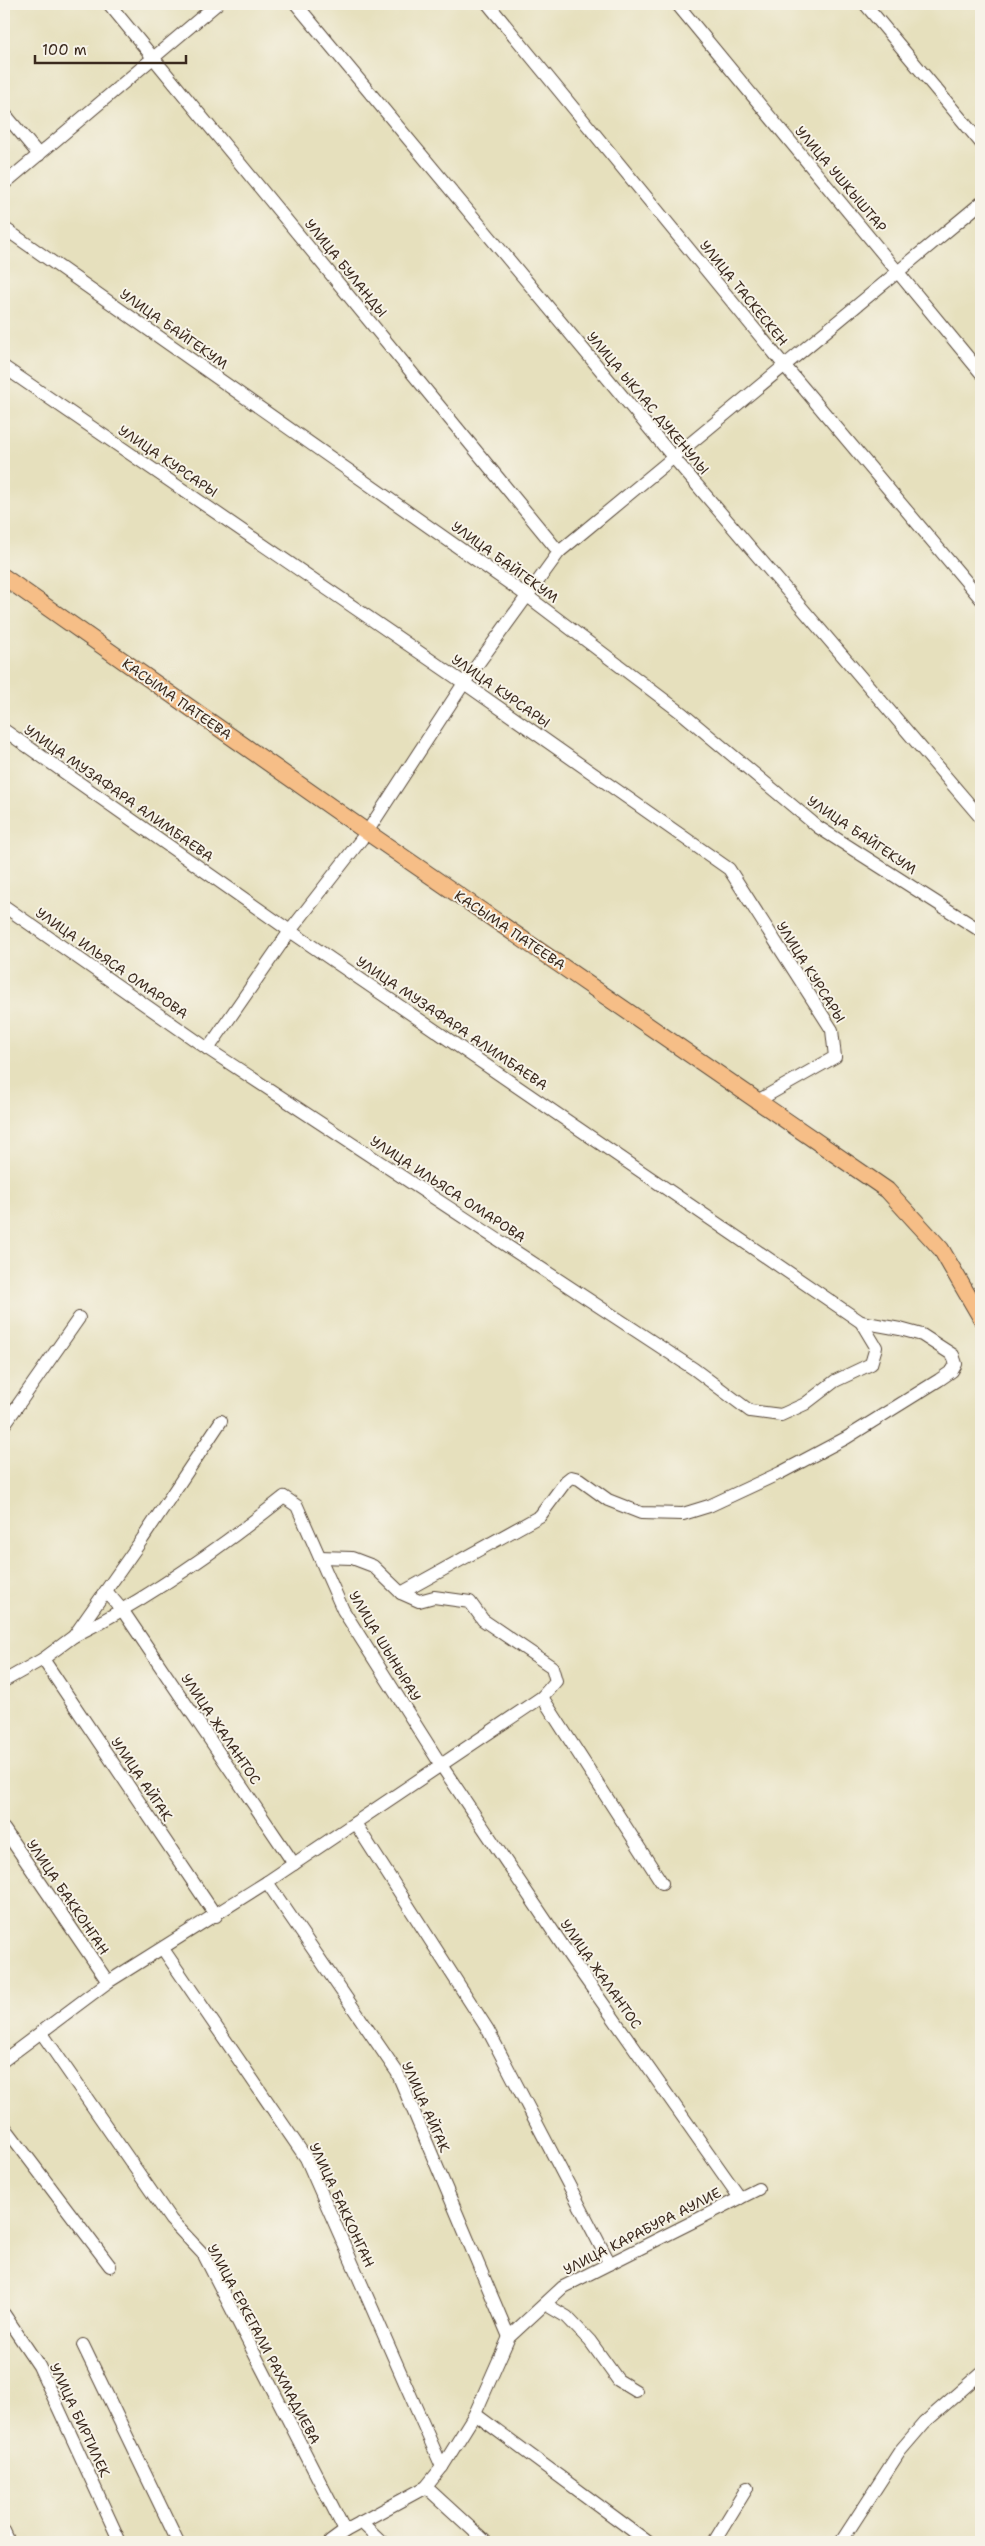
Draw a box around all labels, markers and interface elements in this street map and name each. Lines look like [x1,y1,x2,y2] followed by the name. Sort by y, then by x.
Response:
[35,32,186,64] scale bar
[42,40,87,60] text: 100 m
[791,122,891,236] street label: УЛИЦА УШКЫШТАР
[301,215,391,321] street label: УЛИЦА БУЛАНДЫ
[696,237,792,349] street label: УЛИЦА ТАСКЕСКЕН
[116,285,232,373] street label: УЛИЦА БАЙГЕКУМ
[583,328,713,478] street label: УЛИЦА ЫКЛАС ДУКЕНУЛЫ
[115,421,221,501] street label: УЛИЦА КУРСАРЫ
[448,517,562,607] street label: УЛИЦА БАЙГЕКУМ
[448,650,554,732] street label: УЛИЦА КУРСАРЫ
[119,654,235,744] street label: КАСЫМА ПАТЕЕВА
[21,720,217,866] street label: УЛИЦА МУЗАФАРА АЛИМБАЕВА
[804,792,920,878] street label: УЛИЦА БАЙГЕКУМ
[451,886,569,974] street label: КАСЫМА ПАТЕЕВА
[32,903,192,1023] street label: УЛИЦА ИЛЬЯСА ОМАРОВА
[773,918,849,1026] street label: УЛИЦА КУРСАРЫ
[353,952,551,1094] street label: УЛИЦА МУЗАФАРА АЛИМБАЕВА
[367,1132,529,1246] street label: УЛИЦА ИЛЬЯСА ОМАРОВА
[345,1588,425,1704] street label: УЛИЦА ШЫНЫРАУ
[177,1670,265,1788] street label: УЛИЦА ЖАЛАНТОС
[107,1734,177,1824] street label: УЛИЦА АЙГАК
[23,1836,113,1958] street label: УЛИЦА БАККОНГАН
[556,1916,646,2032] street label: УЛИЦА ЖАЛАНТОС
[398,2059,454,2155] street label: УЛИЦА АЙГАК
[305,2140,379,2270] street label: УЛИЦА БАККОНГАН
[560,2183,724,2279] street label: УЛИЦА КАРАБУРА АУЛИЕ
[204,2241,324,2447] street label: УЛИЦА ЕРКЕГАЛИ РАХМАДИЕВА
[46,2360,114,2480] street label: УЛИЦА БИРТИЛЕК

